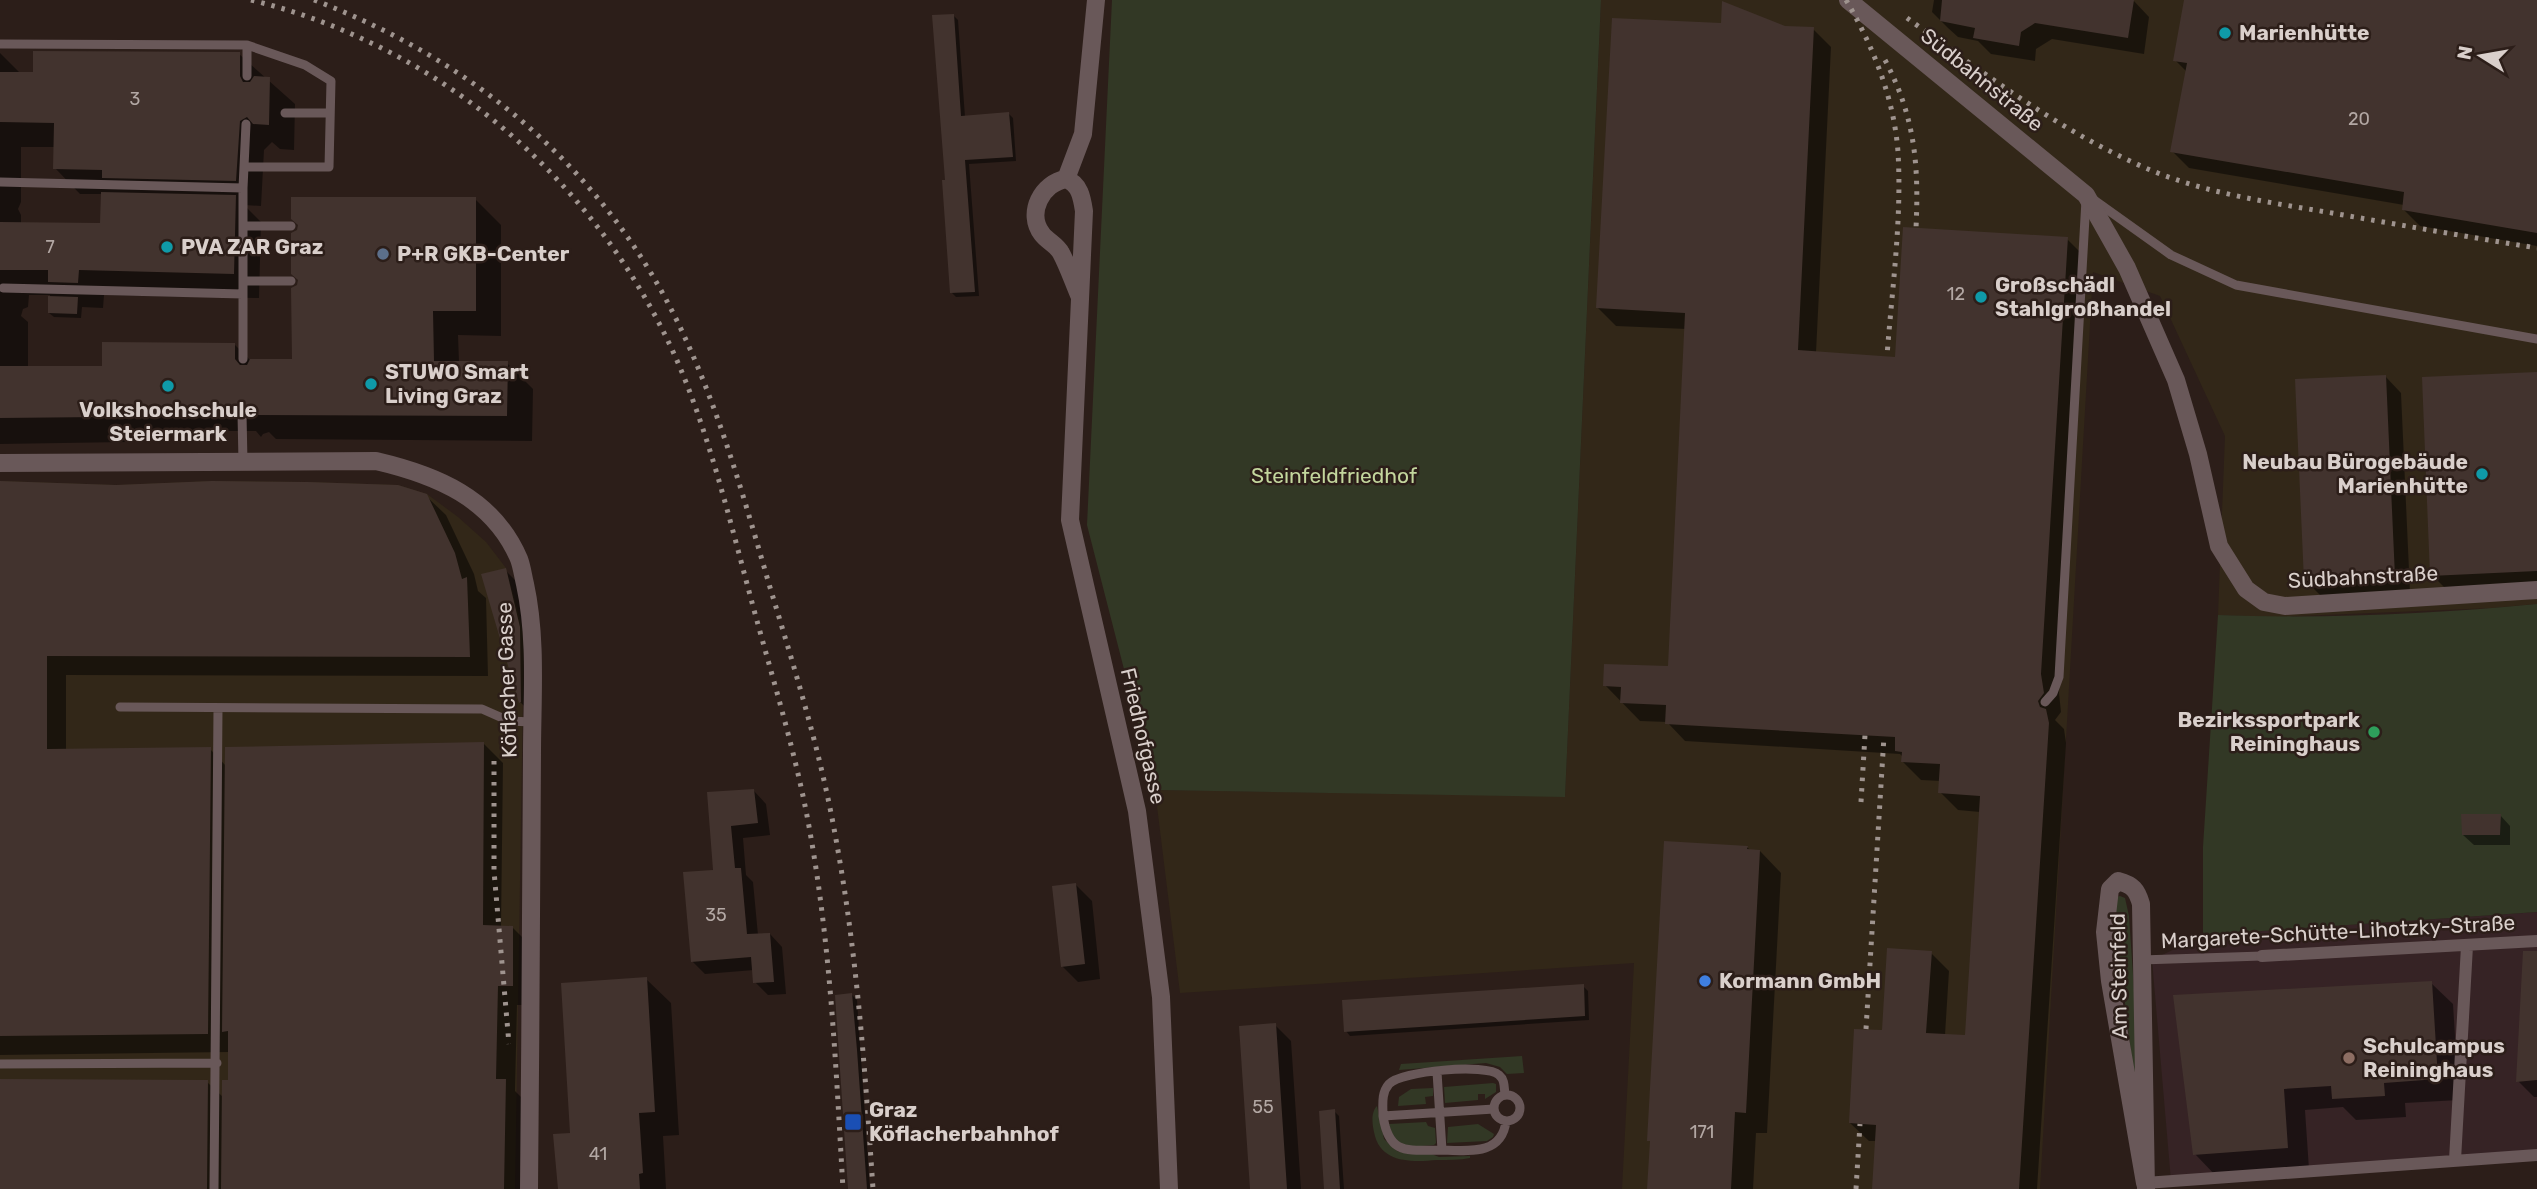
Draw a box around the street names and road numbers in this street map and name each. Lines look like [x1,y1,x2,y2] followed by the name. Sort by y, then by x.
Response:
[1916,23,2049,137] street label: Südbahnstraße
[2287,560,2439,593] street label: Südbahnstraße
[491,602,522,758] street label: Köflacher Gasse
[1116,665,1171,807] street label: Friedhofgasse
[2160,910,2516,953] street label: Margarete-Schütte-Lihotzky-Straße
[2105,913,2132,1039] street label: Am Steinfeld

